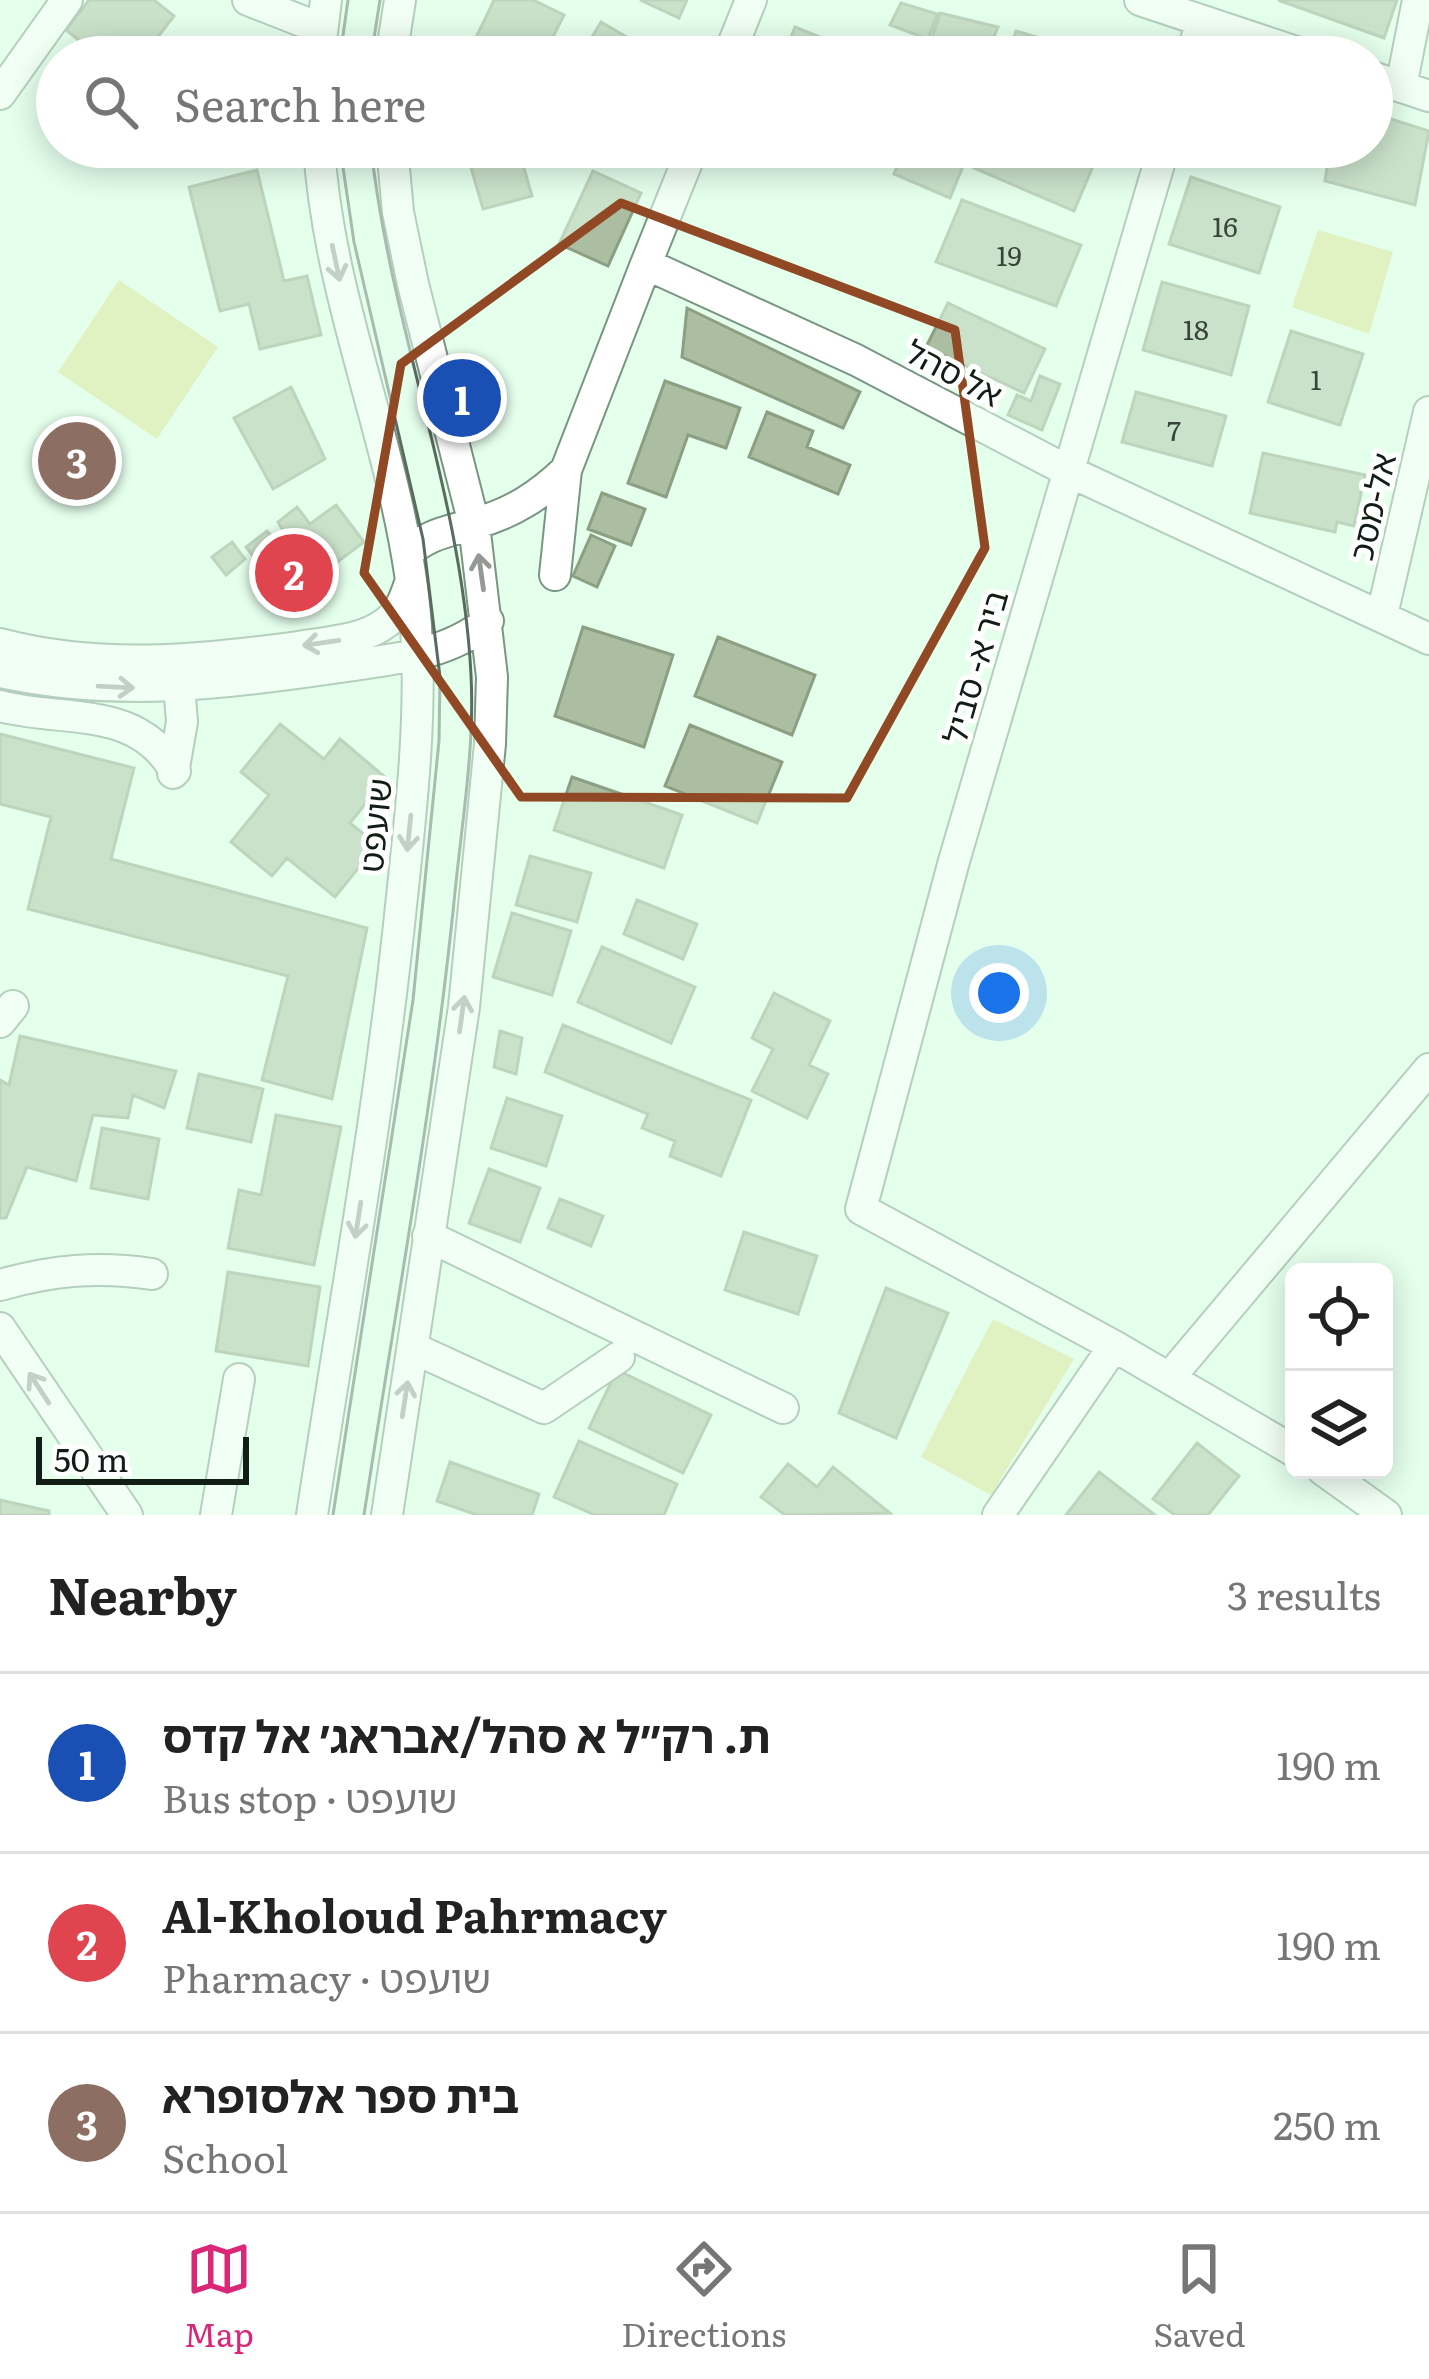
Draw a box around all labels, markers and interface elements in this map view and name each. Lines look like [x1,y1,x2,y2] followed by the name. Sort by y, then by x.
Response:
[36,36,1393,168] search box
[78,69,144,135] icon: search
[174,69,426,136] text: Search here
[1212,205,1238,245] house number: 16
[996,234,1022,274] house number: 19
[326,242,348,281] one-way arrow
[1183,308,1209,348] house number: 18
[898,325,1012,417] street label: אל סהל
[423,353,501,443] pin: 1
[1311,358,1322,398] house number: 1
[1167,409,1181,449] house number: 7
[38,416,116,506] pin: 3
[1334,447,1406,565] street label: אל-מסכ
[255,528,333,618] pin: 2
[469,554,492,593] one-way arrow
[928,583,1018,749] street label: ביר א- סביל
[302,632,341,655] one-way arrow
[96,676,135,699] one-way arrow
[344,776,402,874] street label: שועפט
[397,813,420,852] one-way arrow
[969,963,1029,1023] your location
[451,995,474,1034] one-way arrow
[345,1199,368,1238] one-way arrow
[1285,1263,1393,1479] map controls
[1285,1263,1393,1371] button: locate
[26,1371,51,1405] one-way arrow
[1285,1371,1393,1479] button: layers
[394,1381,417,1420] one-way arrow
[36,1431,249,1484] scale bar
[54,1433,128,1482] text: 50 m
[48,1555,237,1631] text: Nearby
[1227,1564,1381,1622] text: 3 results
[162,1700,771,1767] text: ת. רק״ל א סהל/אבראג׳ אל קדס
[79,1734,95,1792] text: 1
[1277,1734,1381,1792] text: 190 m
[162,1767,457,1825] text: Bus stop · שועפט
[162,1880,667,1947] text: Al-Kholoud Pahrmacy
[77,1914,97,1972] text: 2
[1277,1914,1381,1972] text: 190 m
[162,1947,491,2005] text: Pharmacy · שועפט
[162,2060,519,2127] text: בית ספר אלסופרא
[76,2094,98,2152] text: 3
[1273,2094,1381,2152] text: 250 m
[162,2127,288,2185] text: School
[184,2236,254,2357] tab: Map
[621,2236,786,2357] tab: Directions
[1153,2236,1245,2357] tab: Saved

